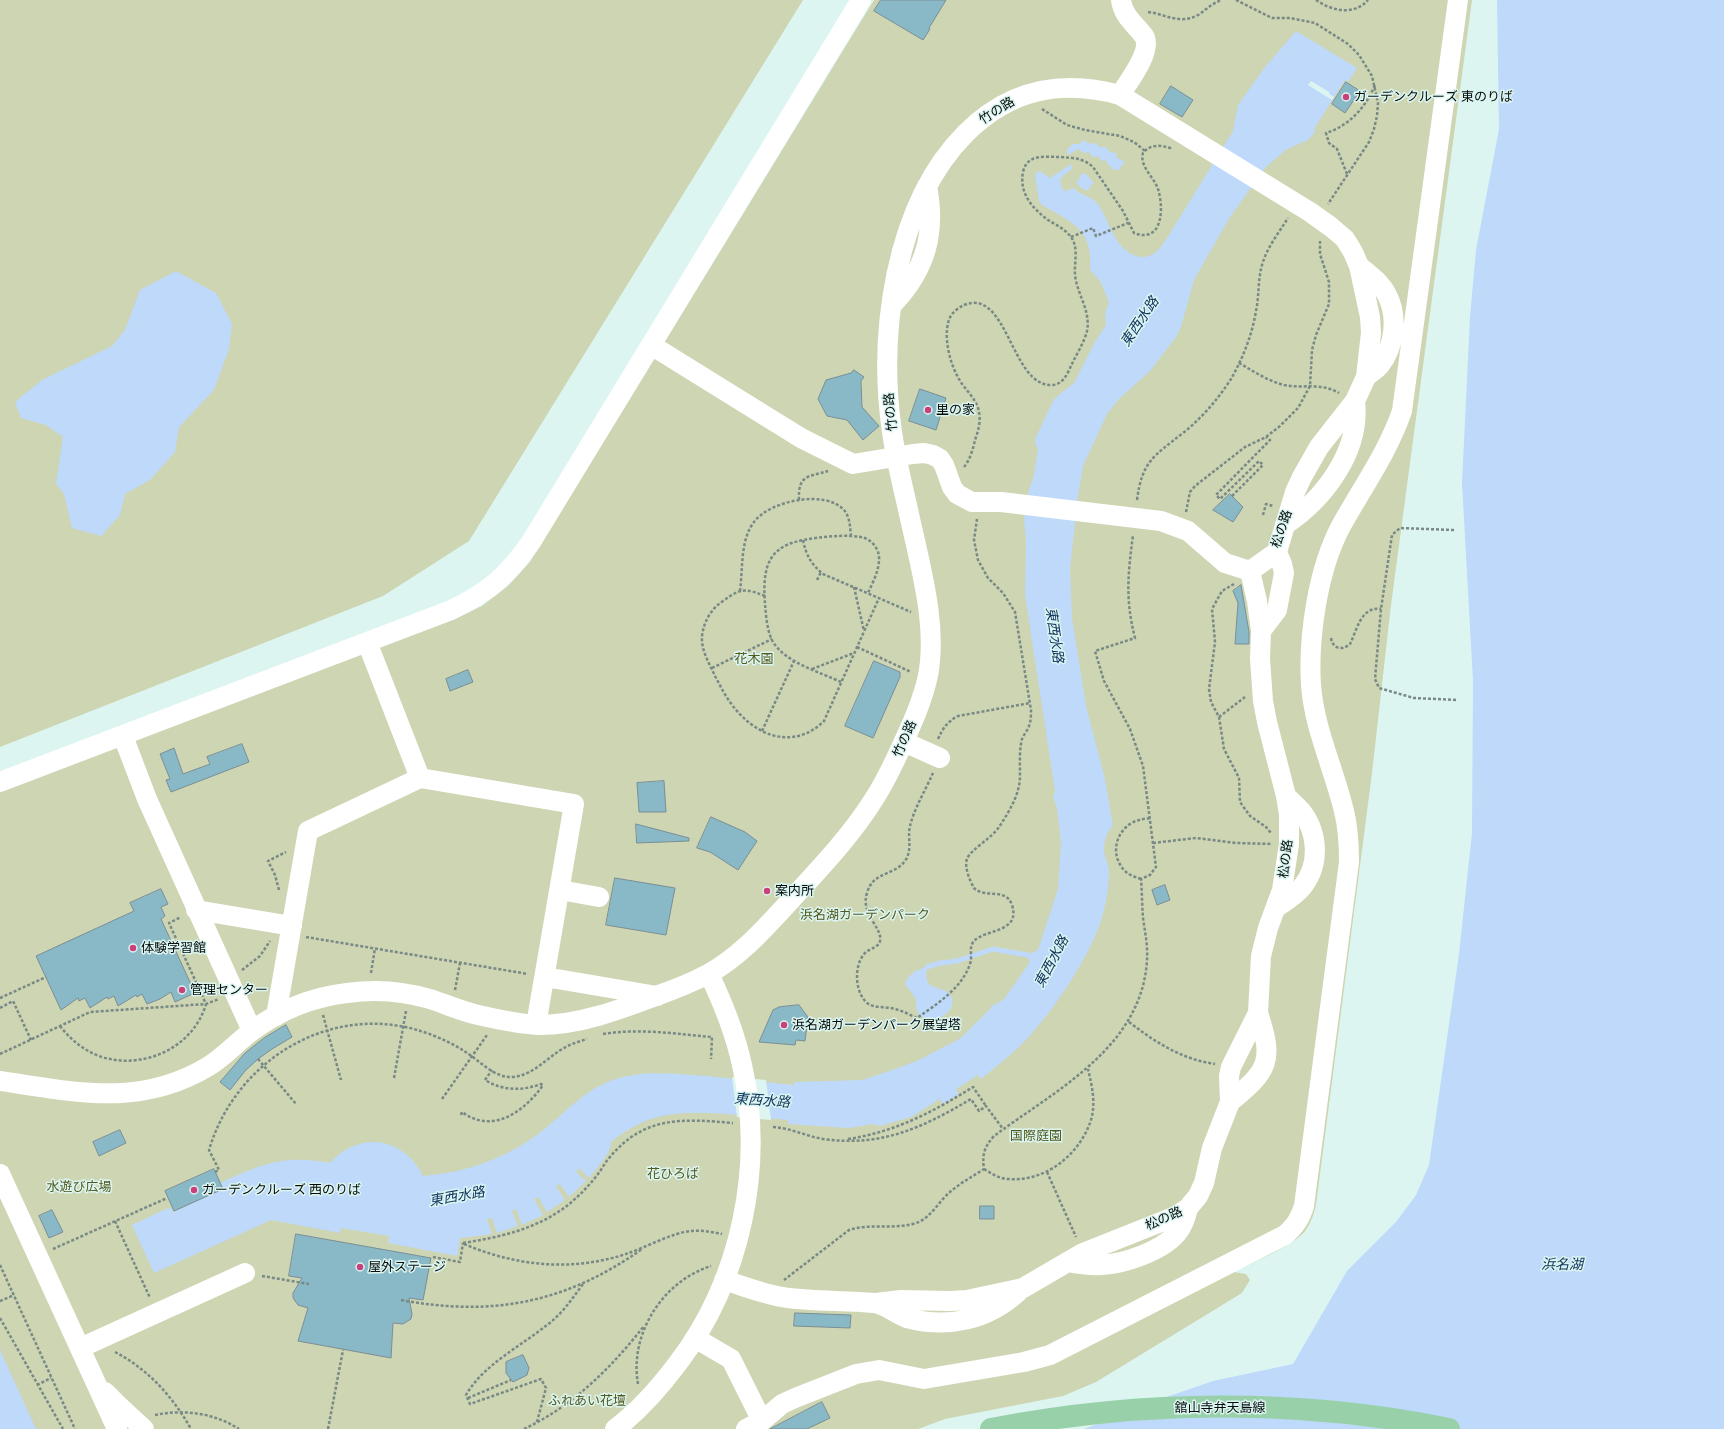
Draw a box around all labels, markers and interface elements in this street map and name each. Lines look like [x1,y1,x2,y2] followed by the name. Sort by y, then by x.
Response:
[1354,89,1513,105] place label: ガーデンクルーズ 東のりば
[1341,92,1351,102] marker: ガーデンクルーズ 東のりば
[976,94,1018,128] street label: 竹の路
[1117,294,1163,350] water label: 東西水路
[882,392,900,432] street label: 竹の路
[936,402,975,418] place label: 里の家
[923,405,933,415] marker: 里の家
[1268,508,1296,550] street label: 松の路
[1042,606,1066,664] water label: 東西水路
[735,651,773,667] park label: 花木園
[890,718,920,760] street label: 竹の路
[1276,839,1296,879] street label: 松の路
[775,883,814,899] place label: 案内所
[762,886,772,896] marker: 案内所
[800,907,930,923] park label: 浜名湖ガーデンパーク
[1031,933,1073,991] water label: 東西水路
[141,940,206,956] place label: 体験学習館
[128,943,138,953] marker: 体験学習館
[190,982,268,998] place label: 管理センター
[177,985,187,995] marker: 管理センター
[792,1017,961,1033] place label: 浜名湖ガーデンパーク展望塔
[779,1020,789,1030] marker: 浜名湖ガーデンパーク展望塔
[733,1091,791,1111] water label: 東西水路
[1010,1128,1062,1144] park label: 国際庭園
[647,1166,699,1182] park label: 花ひろば
[47,1179,111,1195] park label: 水遊び広場
[202,1182,361,1198] place label: ガーデンクルーズ 西のりば
[428,1184,486,1210] water label: 東西水路
[189,1185,199,1195] marker: ガーデンクルーズ 西のりば
[1143,1204,1185,1234] street label: 松の路
[1541,1257,1583,1273] water label: 浜名湖
[368,1259,446,1275] place label: 屋外ステージ
[355,1262,365,1272] marker: 屋外ステージ
[548,1393,626,1409] park label: ふれあい花壇
[1175,1400,1265,1416] street label: 舘山寺弁天島線

